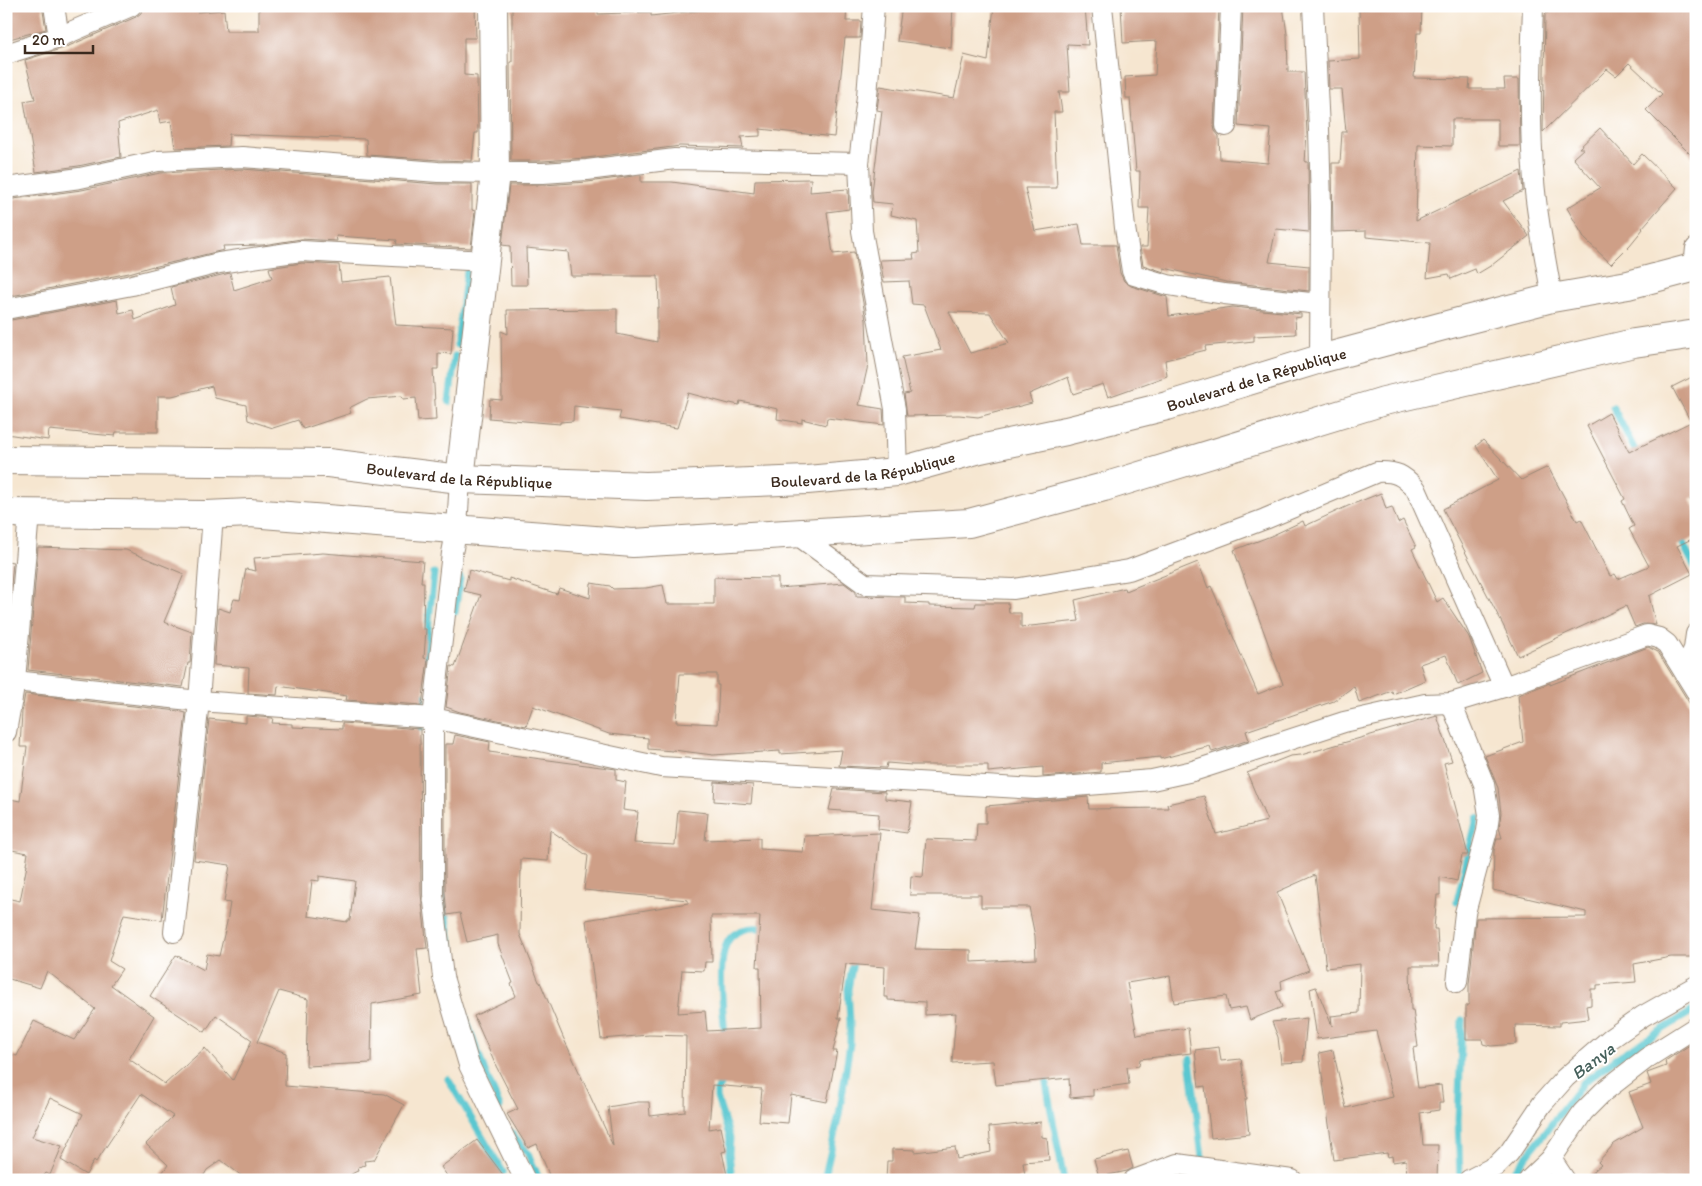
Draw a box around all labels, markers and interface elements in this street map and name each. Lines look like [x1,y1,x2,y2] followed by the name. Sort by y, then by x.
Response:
[25,22,92,54] scale bar
[32,31,66,49] text: 20 m
[1164,343,1348,416] street label: Boulevard de la République
[770,447,957,491] street label: Boulevard de la République
[365,459,553,492] street label: Boulevard de la République
[1567,1037,1620,1084] water label: Banya

